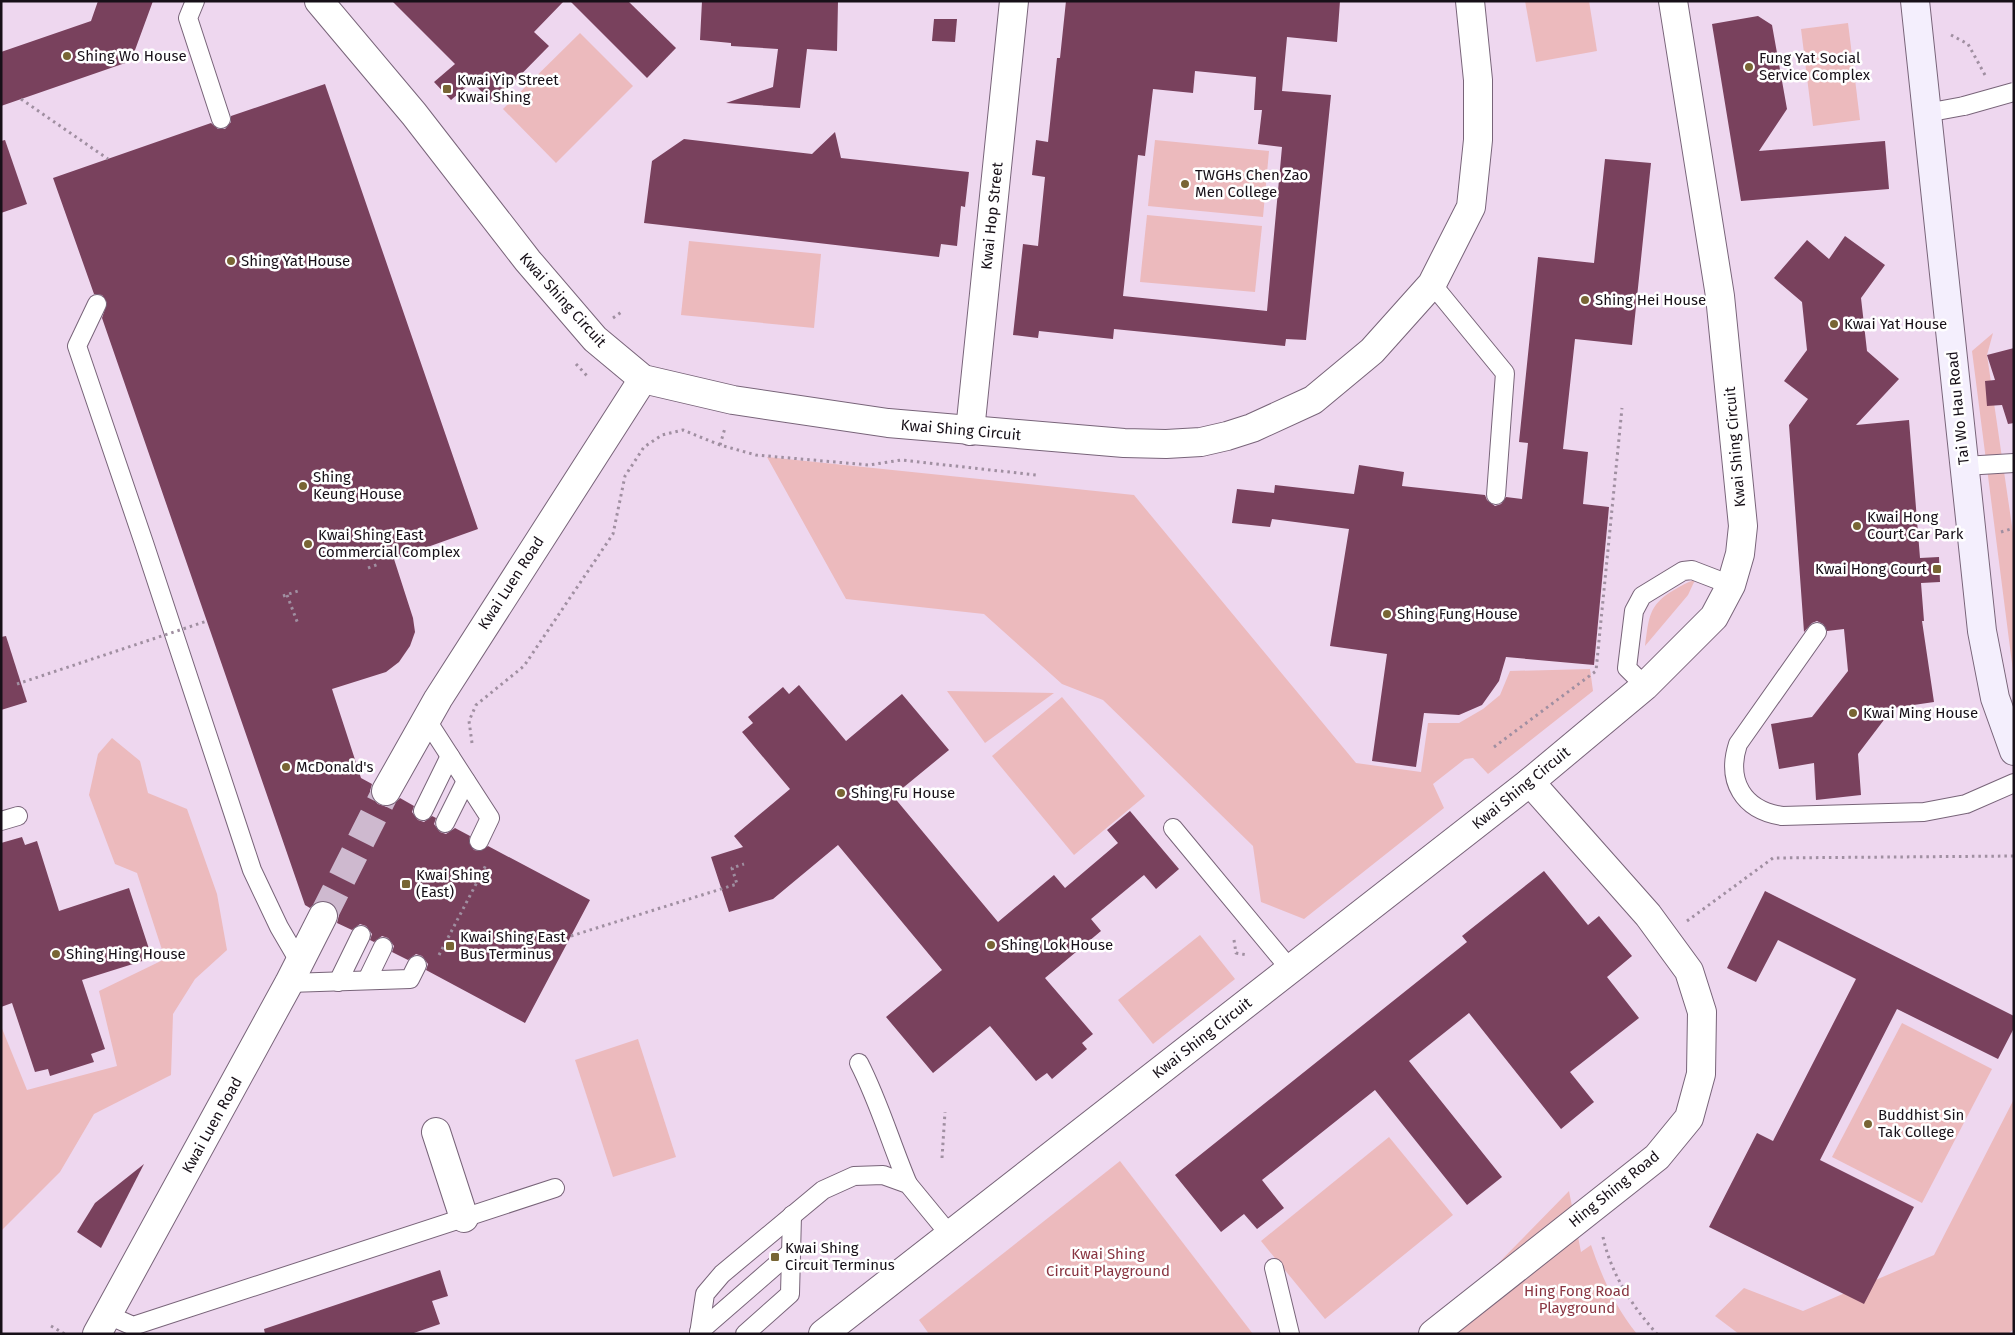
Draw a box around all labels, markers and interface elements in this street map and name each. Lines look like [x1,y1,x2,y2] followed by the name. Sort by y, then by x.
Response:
[77,47,187,65] place label: Shing Wo House
[1759,49,1871,84] place label: Fung Yat Social Service Complex
[61,50,73,62] marker: Shing Wo House
[1743,61,1755,73] marker: Fung Yat Social Service Complex
[457,71,559,106] place label: Kwai Yip Street Kwai Shing
[441,83,453,95] marker: Kwai Yip Street Kwai Shing
[977,161,1007,271] street label: Kwai Hop Street
[1195,166,1308,201] place label: TWGHs Chen Zao Men College
[1179,178,1191,190] marker: TWGHs Chen Zao Men College
[516,249,611,351] street label: Kwai Shing Circuit
[241,252,350,270] place label: Shing Yat House
[225,255,237,267] marker: Shing Yat House
[1595,291,1706,309] place label: Shing Hei House
[1579,294,1591,306] marker: Shing Hei House
[1844,315,1947,333] place label: Kwai Yat House
[1828,318,1840,330] marker: Kwai Yat House
[1943,350,1973,466] street label: Tai Wo Hau Road
[1721,385,1749,508] street label: Kwai Shing Circuit
[900,416,1023,444] street label: Kwai Shing Circuit
[313,468,402,503] place label: Shing Keung House
[297,480,309,492] marker: Shing Keung House
[1867,508,1964,543] place label: Kwai Hong Court Car Park
[1851,520,1863,532] marker: Kwai Hong Court Car Park
[318,526,461,561] place label: Kwai Shing East Commercial Complex
[474,533,548,633] street label: Kwai Luen Road
[302,538,314,550] marker: Kwai Shing East Commercial Complex
[1815,560,1928,578] place label: Kwai Hong Court
[1931,563,1943,575] marker: Kwai Hong Court
[1397,605,1518,623] place label: Shing Fung House
[1381,608,1393,620] marker: Shing Fung House
[1863,704,1978,722] place label: Kwai Ming House
[1847,707,1859,719] marker: Kwai Ming House
[1468,743,1574,833] street label: Kwai Shing Circuit
[296,758,374,776] place label: McDonald's
[280,761,292,773] marker: McDonald's
[851,784,955,802] place label: Shing Fu House
[835,787,847,799] marker: Shing Fu House
[416,866,490,901] place label: Kwai Shing (East)
[400,878,412,890] marker: Kwai Shing (East)
[460,928,566,963] place label: Kwai Shing East Bus Terminus
[1001,936,1113,954] place label: Shing Lok House
[985,939,997,951] marker: Shing Lok House
[444,940,456,952] marker: Kwai Shing East Bus Terminus
[66,945,186,963] place label: Shing Hing House
[50,948,62,960] marker: Shing Hing House
[1149,993,1256,1082] street label: Kwai Shing Circuit
[178,1074,246,1176] street label: Kwai Luen Road
[1878,1106,1964,1141] place label: Buddhist Sin Tak College
[1862,1118,1874,1130] marker: Buddhist Sin Tak College
[1565,1147,1663,1231] street label: Hing Shing Road
[785,1239,895,1274] place label: Kwai Shing Circuit Terminus
[1046,1245,1170,1280] park label: Kwai Shing Circuit Playground
[769,1251,781,1263] marker: Kwai Shing Circuit Terminus
[1524,1282,1630,1317] park label: Hing Fong Road Playground

